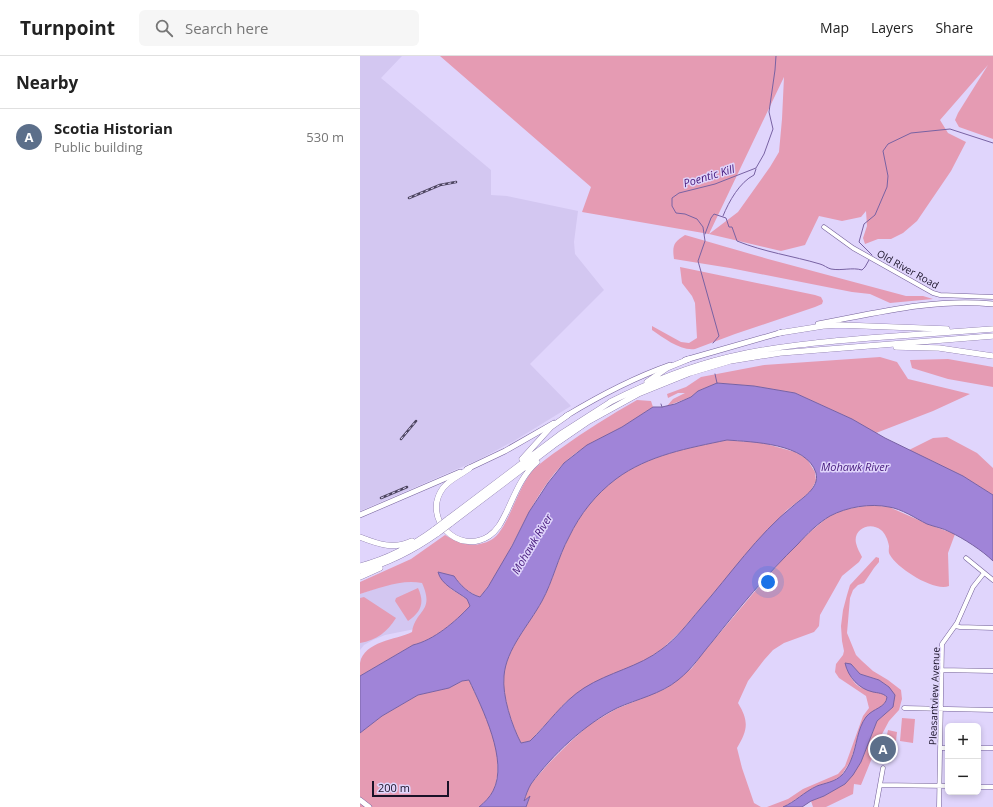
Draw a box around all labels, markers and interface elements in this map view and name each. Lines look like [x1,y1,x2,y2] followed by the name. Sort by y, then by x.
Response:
[139,10,419,46] search box
[20,15,115,41] text: Turnpoint
[153,17,175,39] icon: search
[185,18,269,38] text: Search here
[820,18,849,37] text: Map
[871,18,913,37] text: Layers
[935,18,973,37] text: Share
[16,71,78,94] text: Nearby
[54,118,173,138] text: Scotia Historian
[25,128,33,146] text: A
[306,128,344,146] text: 530 m
[54,138,143,156] text: Public building
[681,161,737,190] water label: Poentic Kill
[874,246,942,292] street label: Old River Road
[821,459,890,474] water label: Mohawk River
[508,510,556,577] water label: Mohawk River
[758,572,778,592] your location
[925,646,943,745] street label: Pleasantview Avenue
[945,723,981,795] map controls
[945,723,981,759] button: +
[870,734,896,764] pin: A
[945,759,981,795] button: −
[372,779,449,798] scale bar
[378,780,410,795] text: 200 m

